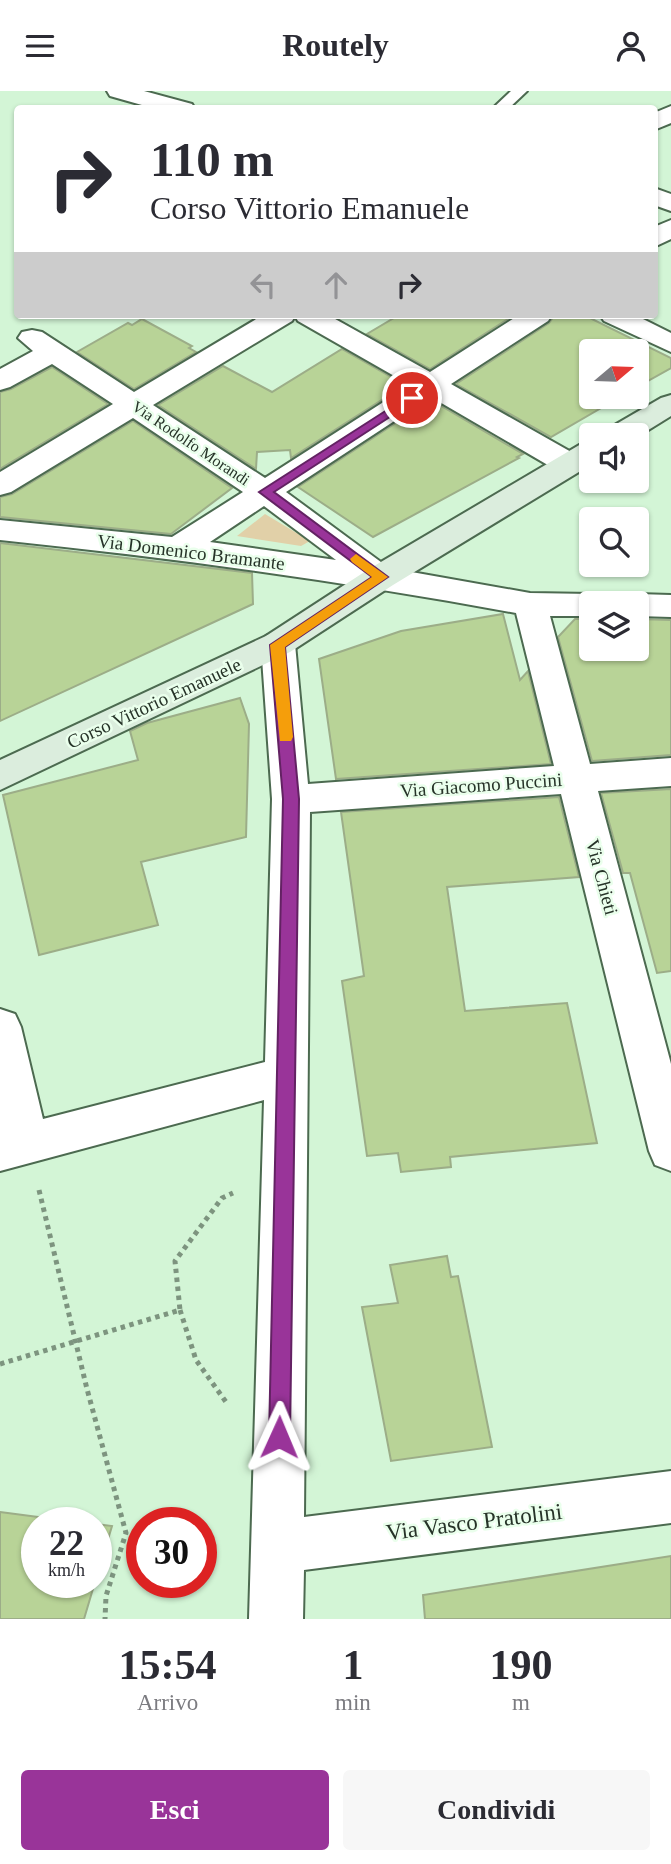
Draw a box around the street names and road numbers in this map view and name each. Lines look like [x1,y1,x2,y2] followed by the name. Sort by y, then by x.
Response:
[129,397,253,489] street label: Via Rodolfo Morandi
[96,530,286,574] street label: Via Domenico Bramante
[64,653,244,753] street label: Corso Vittorio Emanuele
[399,769,563,801] street label: Via Giacomo Puccini
[582,837,622,917] street label: Via Chieti
[385,1499,563,1545] street label: Via Vasco Pratolini

